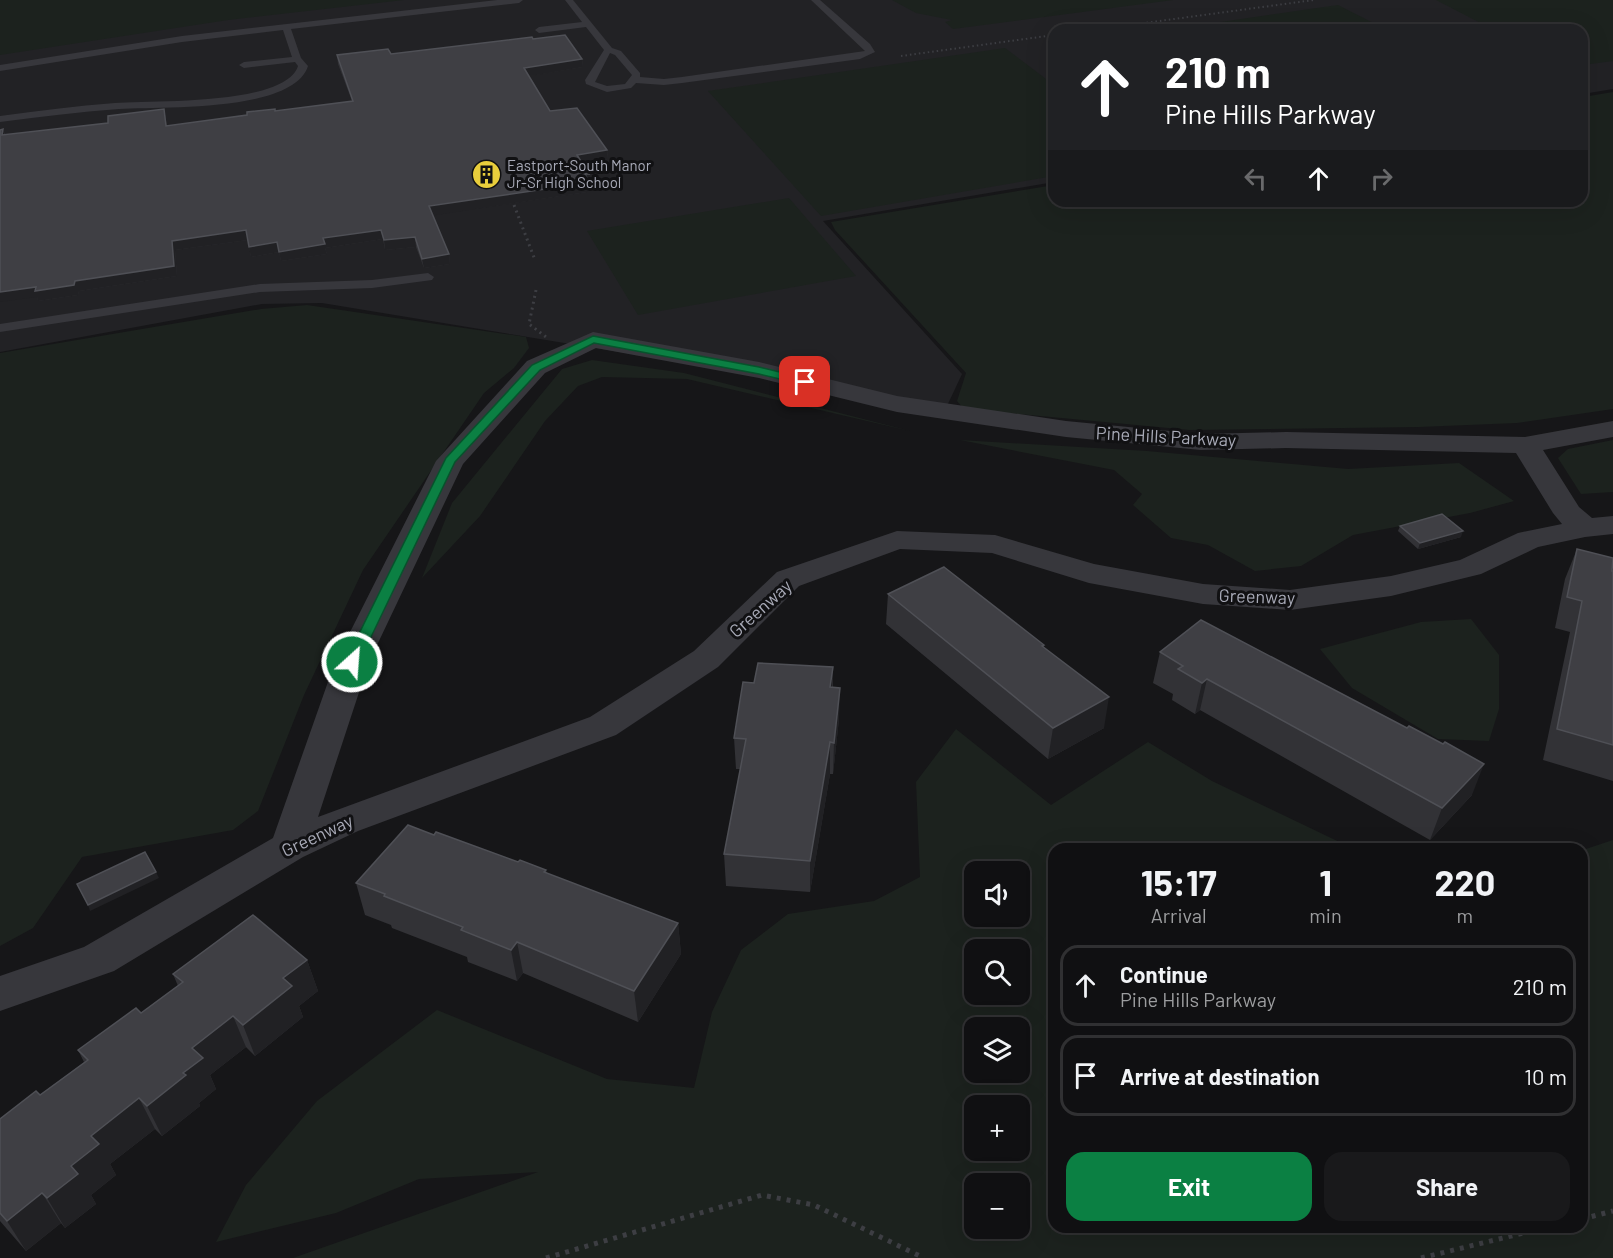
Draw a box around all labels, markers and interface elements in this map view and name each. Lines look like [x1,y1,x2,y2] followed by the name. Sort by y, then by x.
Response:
[1165,46,1271,96] text: 210 m
[1066,48,1144,126] icon: ahead
[1165,97,1376,129] text: Pine Hills Parkway
[507,156,652,191] place label: Eastport-South Manor Jr-Sr High School
[470,158,502,190] building icon: Eastport-South Manor Jr-Sr High School
[1239,162,1272,195] icon: left
[1302,162,1335,195] icon: ahead
[1365,162,1398,195] icon: right
[779,356,830,407] pin
[788,365,821,398] icon: arrive
[1095,421,1237,451] street label: Pine Hills Parkway
[724,574,796,642] street label: Greenway
[1218,584,1296,608] street label: Greenway
[320,630,384,694] position arrow
[278,809,356,861] street label: Greenway
[1141,860,1217,903] text: 15:17
[1319,860,1332,903] text: 1
[1434,860,1495,903] text: 220
[964,861,1030,1239] map controls
[964,861,1030,927] button: sound
[1151,903,1207,927] text: Arrival
[1309,903,1342,927] text: min
[1457,903,1473,927] text: m
[964,939,1030,1005] button: search
[1120,961,1208,987] text: Continue
[1069,969,1102,1002] icon: ahead
[1513,973,1567,999] text: 210 m
[1120,987,1276,1011] text: Pine Hills Parkway
[964,1017,1030,1083] button: layers
[1069,1059,1102,1092] icon: arrive
[1120,1063,1319,1089] text: Arrive at destination
[1524,1063,1567,1089] text: 10 m
[964,1095,1030,1161] button: +
[1066,1152,1312,1221] button: Exit
[1324,1152,1570,1221] button: Share
[964,1173,1030,1239] button: −

